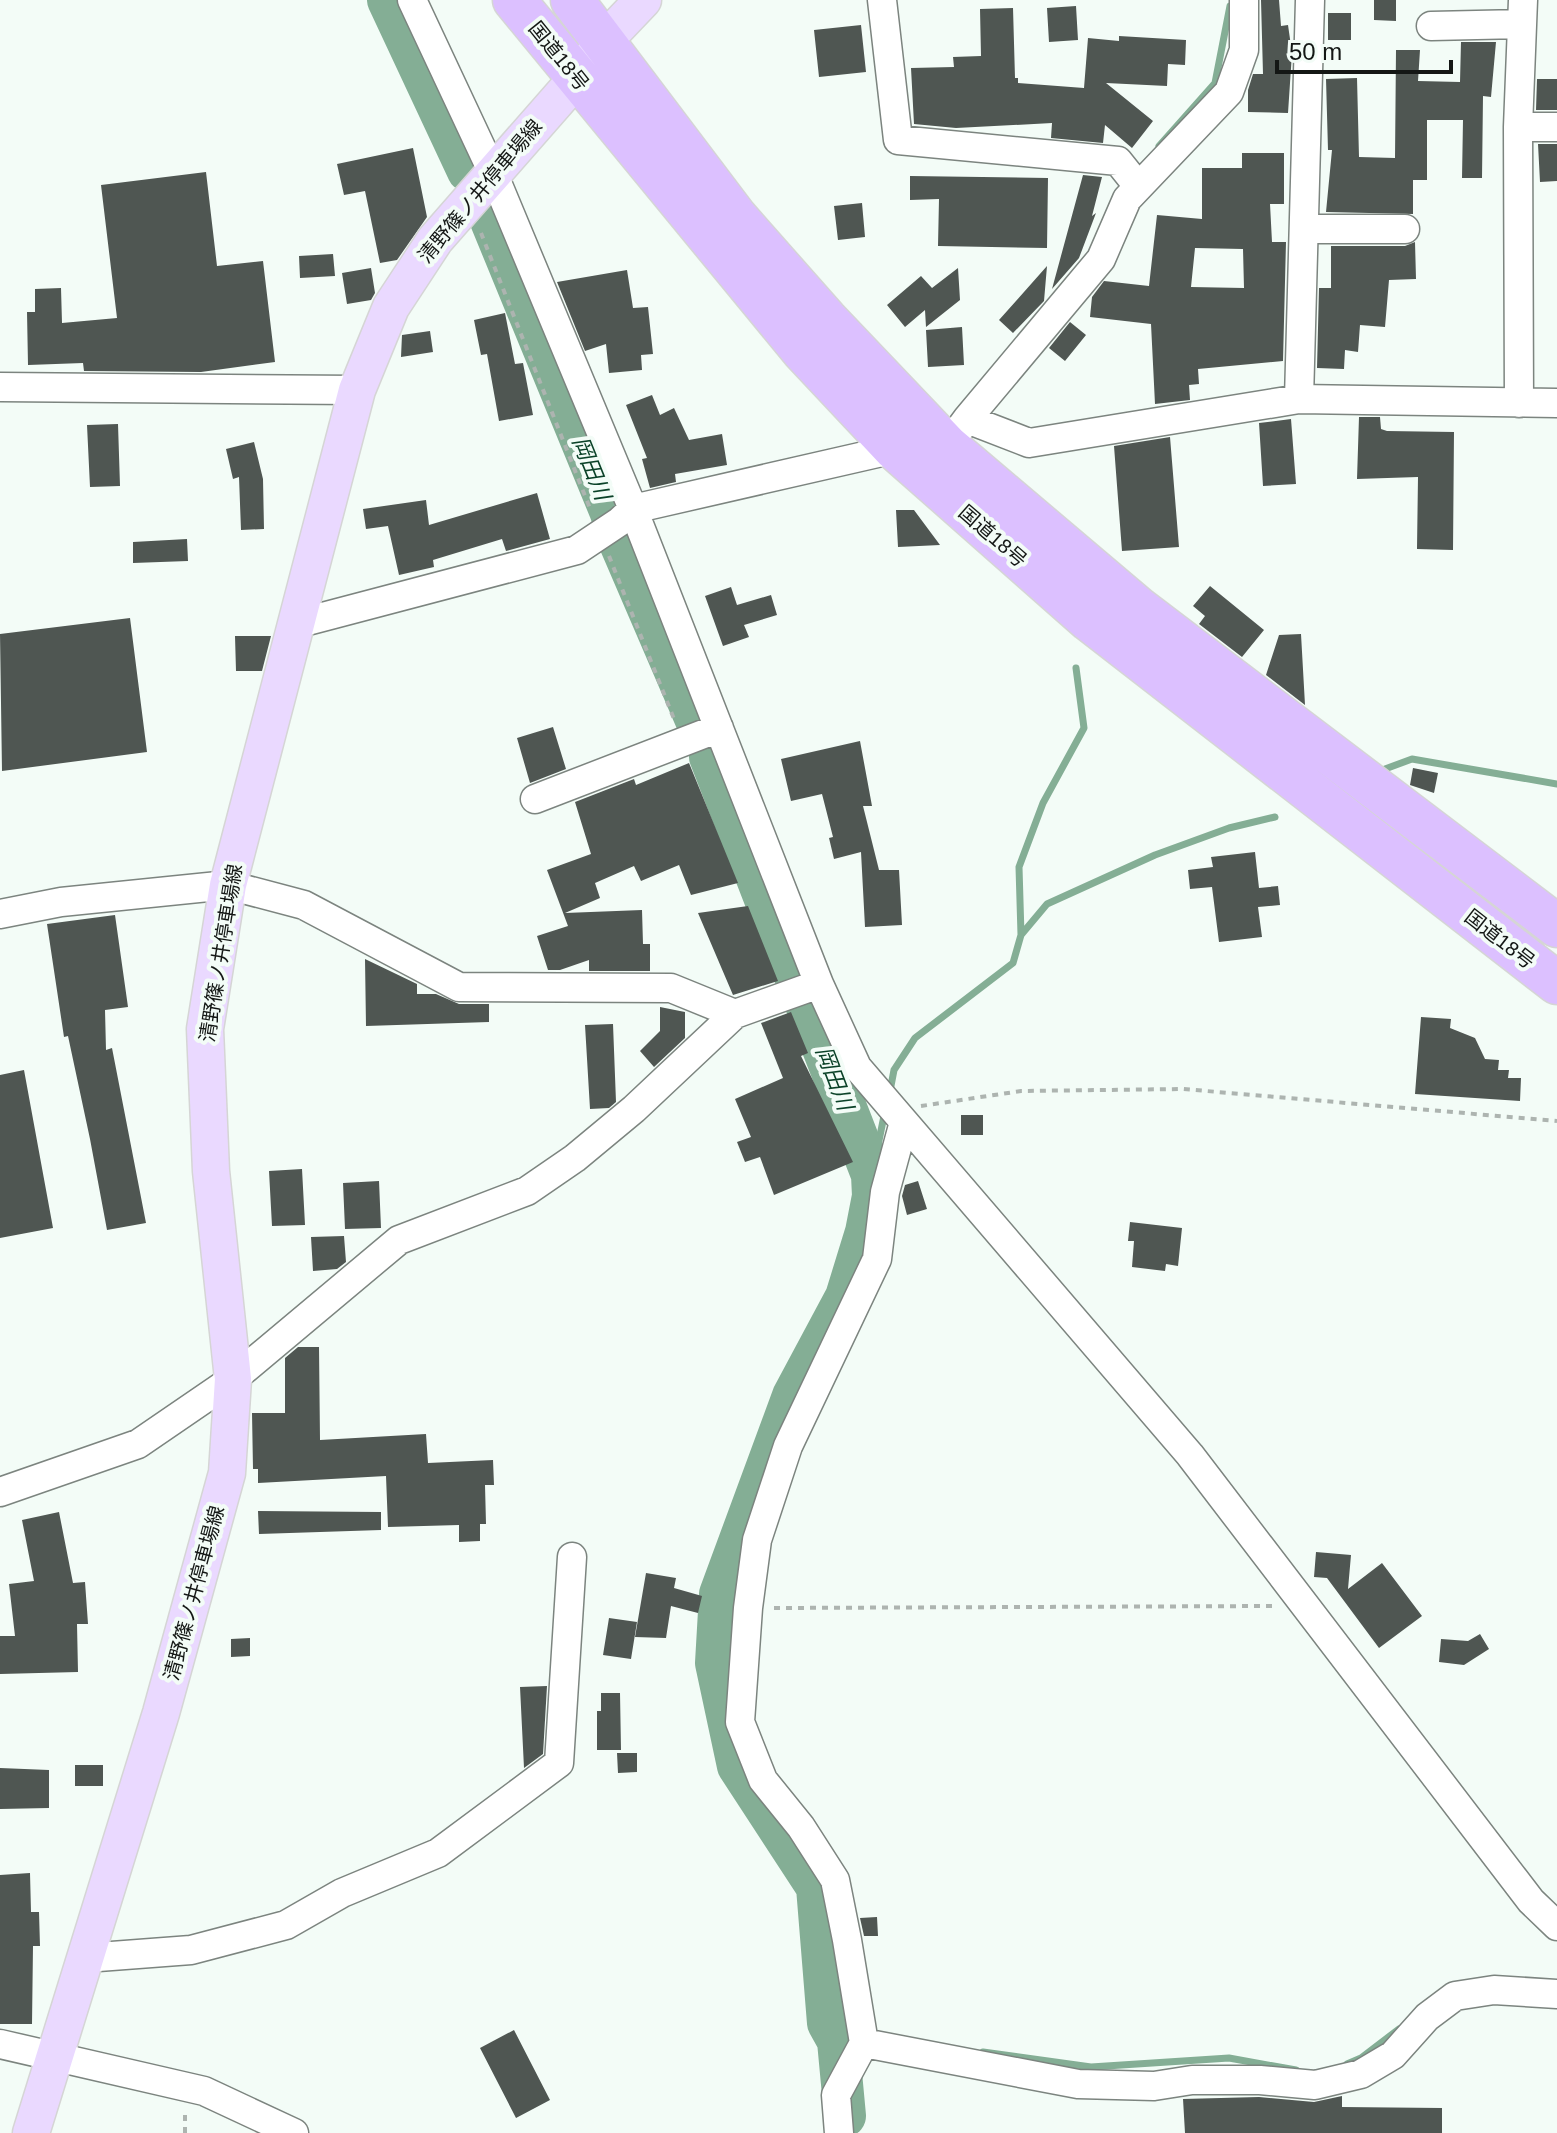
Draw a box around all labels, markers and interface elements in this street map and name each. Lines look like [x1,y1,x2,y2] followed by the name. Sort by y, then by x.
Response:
[525,17,593,95] street label: 国道18号
[1277,24,1451,74] scale bar
[1289,38,1342,65] text: 50 m
[414,115,546,267] street label: 清野篠ノ井停車場線
[568,433,616,505] water label: 岡田川
[955,501,1031,571] street label: 国道18号
[196,862,246,1044] street label: 清野篠ノ井停車場線
[1461,905,1539,973] street label: 国道18号
[811,1043,859,1115] water label: 岡田川
[160,1503,228,1683] street label: 清野篠ノ井停車場線

